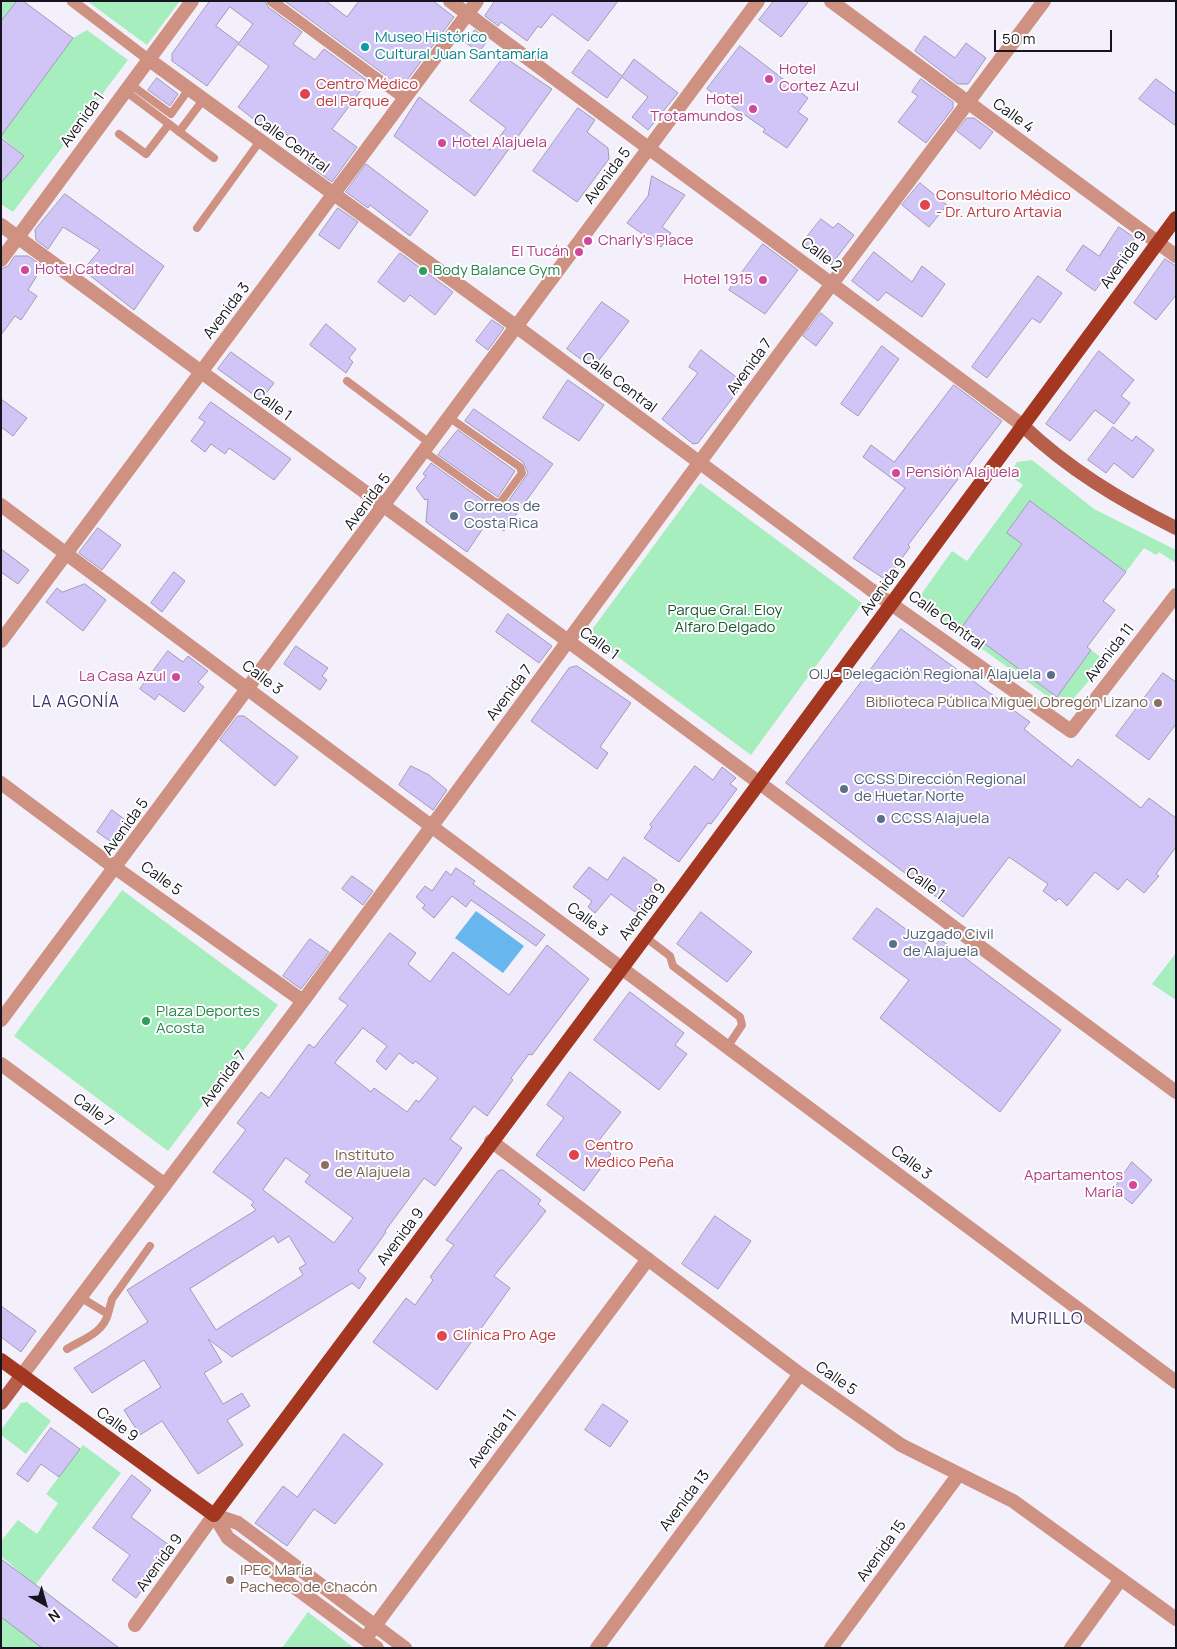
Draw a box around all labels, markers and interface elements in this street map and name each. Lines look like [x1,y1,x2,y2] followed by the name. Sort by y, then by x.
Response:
[997,20,1114,52] scale bar
[1002,28,1036,49] text: 50 m
[375,29,548,64] place label: Museo Histórico Cultural Juan Santamaría
[359,41,371,53] marker: Museo Histórico Cultural Juan Santamaría
[779,61,859,96] place label: Hotel Cortez Azul
[763,73,775,85] marker: Hotel Cortez Azul
[316,76,418,111] place label: Centro Médico del Parque
[298,87,312,101] marker: Centro Médico del Parque
[57,89,109,151] street label: Avenida 1
[650,91,743,126] place label: Hotel Trotamundos
[989,95,1037,137] street label: Calle 4
[747,103,759,115] marker: Hotel Trotamundos
[250,111,332,177] street label: Calle Central
[452,134,547,152] place label: Hotel Alajuela
[436,137,448,149] marker: Hotel Alajuela
[581,144,635,208] street label: Avenida 5
[936,187,1071,222] place label: Consultorio Médico - Dr. Arturo Artavia
[918,198,932,212] marker: Consultorio Médico - Dr. Arturo Artavia
[1097,228,1151,292] street label: Avenida 9
[598,232,693,250] place label: Charly's Place
[797,234,845,276] street label: Calle 2
[582,235,594,247] marker: Charly's Place
[511,243,569,261] place label: El Tucán
[573,246,585,258] marker: El Tucán
[35,261,134,279] place label: Hotel Catedral
[433,262,560,280] place label: Body Balance Gym
[19,264,31,276] marker: Hotel Catedral
[417,265,429,277] marker: Body Balance Gym
[683,271,753,289] place label: Hotel 1915
[757,274,769,286] marker: Hotel 1915
[200,279,254,343] street label: Avenida 3
[724,335,776,399] street label: Avenida 7
[578,349,660,417] street label: Calle Central
[249,385,295,425] street label: Calle 1
[906,464,1019,482] place label: Pensión Alajuela
[890,467,902,479] marker: Pensión Alajuela
[341,470,395,534] street label: Avenida 5
[464,498,540,533] place label: Correos de Costa Rica
[448,510,460,522] marker: Correos de Costa Rica
[857,555,911,619] street label: Avenida 9
[905,588,987,654] street label: Calle Central
[668,602,782,637] park label: Parque Gral. Eloy Alfaro Delgado
[1082,620,1138,686] street label: Avenida 11
[576,624,622,664] street label: Calle 1
[238,657,286,699] street label: Calle 3
[483,662,537,724] street label: Avenida 7
[809,666,1041,684] place label: OIJ - Delegación Regional Alajuela
[79,668,166,686] place label: La Casa Azul
[1045,669,1057,681] marker: OIJ - Delegación Regional Alajuela
[170,671,182,683] marker: La Casa Azul
[31,693,121,713] district label: LA AGONÍA
[866,694,1148,712] place label: Biblioteca Pública Miguel Obregón Lizano
[1152,697,1164,709] marker: Biblioteca Pública Miguel Obregón Lizano
[854,771,1026,806] place label: CCSS Dirección Regional de Huetar Norte
[838,783,850,795] marker: CCSS Dirección Regional de Huetar Norte
[99,795,153,859] street label: Avenida 5
[891,810,989,828] place label: CCSS Alajuela
[875,813,887,825] marker: CCSS Alajuela
[137,858,185,900] street label: Calle 5
[902,864,948,904] street label: Calle 1
[616,880,670,944] street label: Avenida 9
[563,899,611,941] street label: Calle 3
[903,926,994,961] place label: Juzgado Civil de Alajuela
[887,938,899,950] marker: Juzgado Civil de Alajuela
[156,1003,260,1038] place label: Plaza Deportes Acosta
[140,1015,152,1027] marker: Plaza Deportes Acosta
[197,1048,251,1110] street label: Avenida 7
[69,1090,117,1132] street label: Calle 7
[585,1137,674,1172] place label: Centro Medico Peña
[887,1142,935,1184] street label: Calle 3
[335,1147,410,1182] place label: Instituto de Alajuela
[567,1148,581,1162] marker: Centro Medico Peña
[319,1159,331,1171] marker: Instituto de Alajuela
[1024,1167,1123,1202] place label: Apartamentos María
[1127,1179,1139,1191] marker: Apartamentos María
[374,1205,428,1269] street label: Avenida 9
[1010,1310,1084,1330] district label: MURILLO
[453,1327,556,1345] place label: Clínica Pro Age
[435,1329,449,1343] marker: Clínica Pro Age
[812,1358,860,1400] street label: Calle 5
[93,1404,141,1446] street label: Calle 9
[465,1406,521,1472] street label: Avenida 11
[656,1467,714,1535] street label: Avenida 13
[854,1517,910,1585] street label: Avenida 15
[133,1531,187,1595] street label: Avenida 9
[240,1562,377,1597] place label: IPEC María Pacheco de Chacón
[224,1574,236,1586] marker: IPEC María Pacheco de Chacón
[20,1579,70,1629] north arrow
[45,1606,64,1627] text: N

